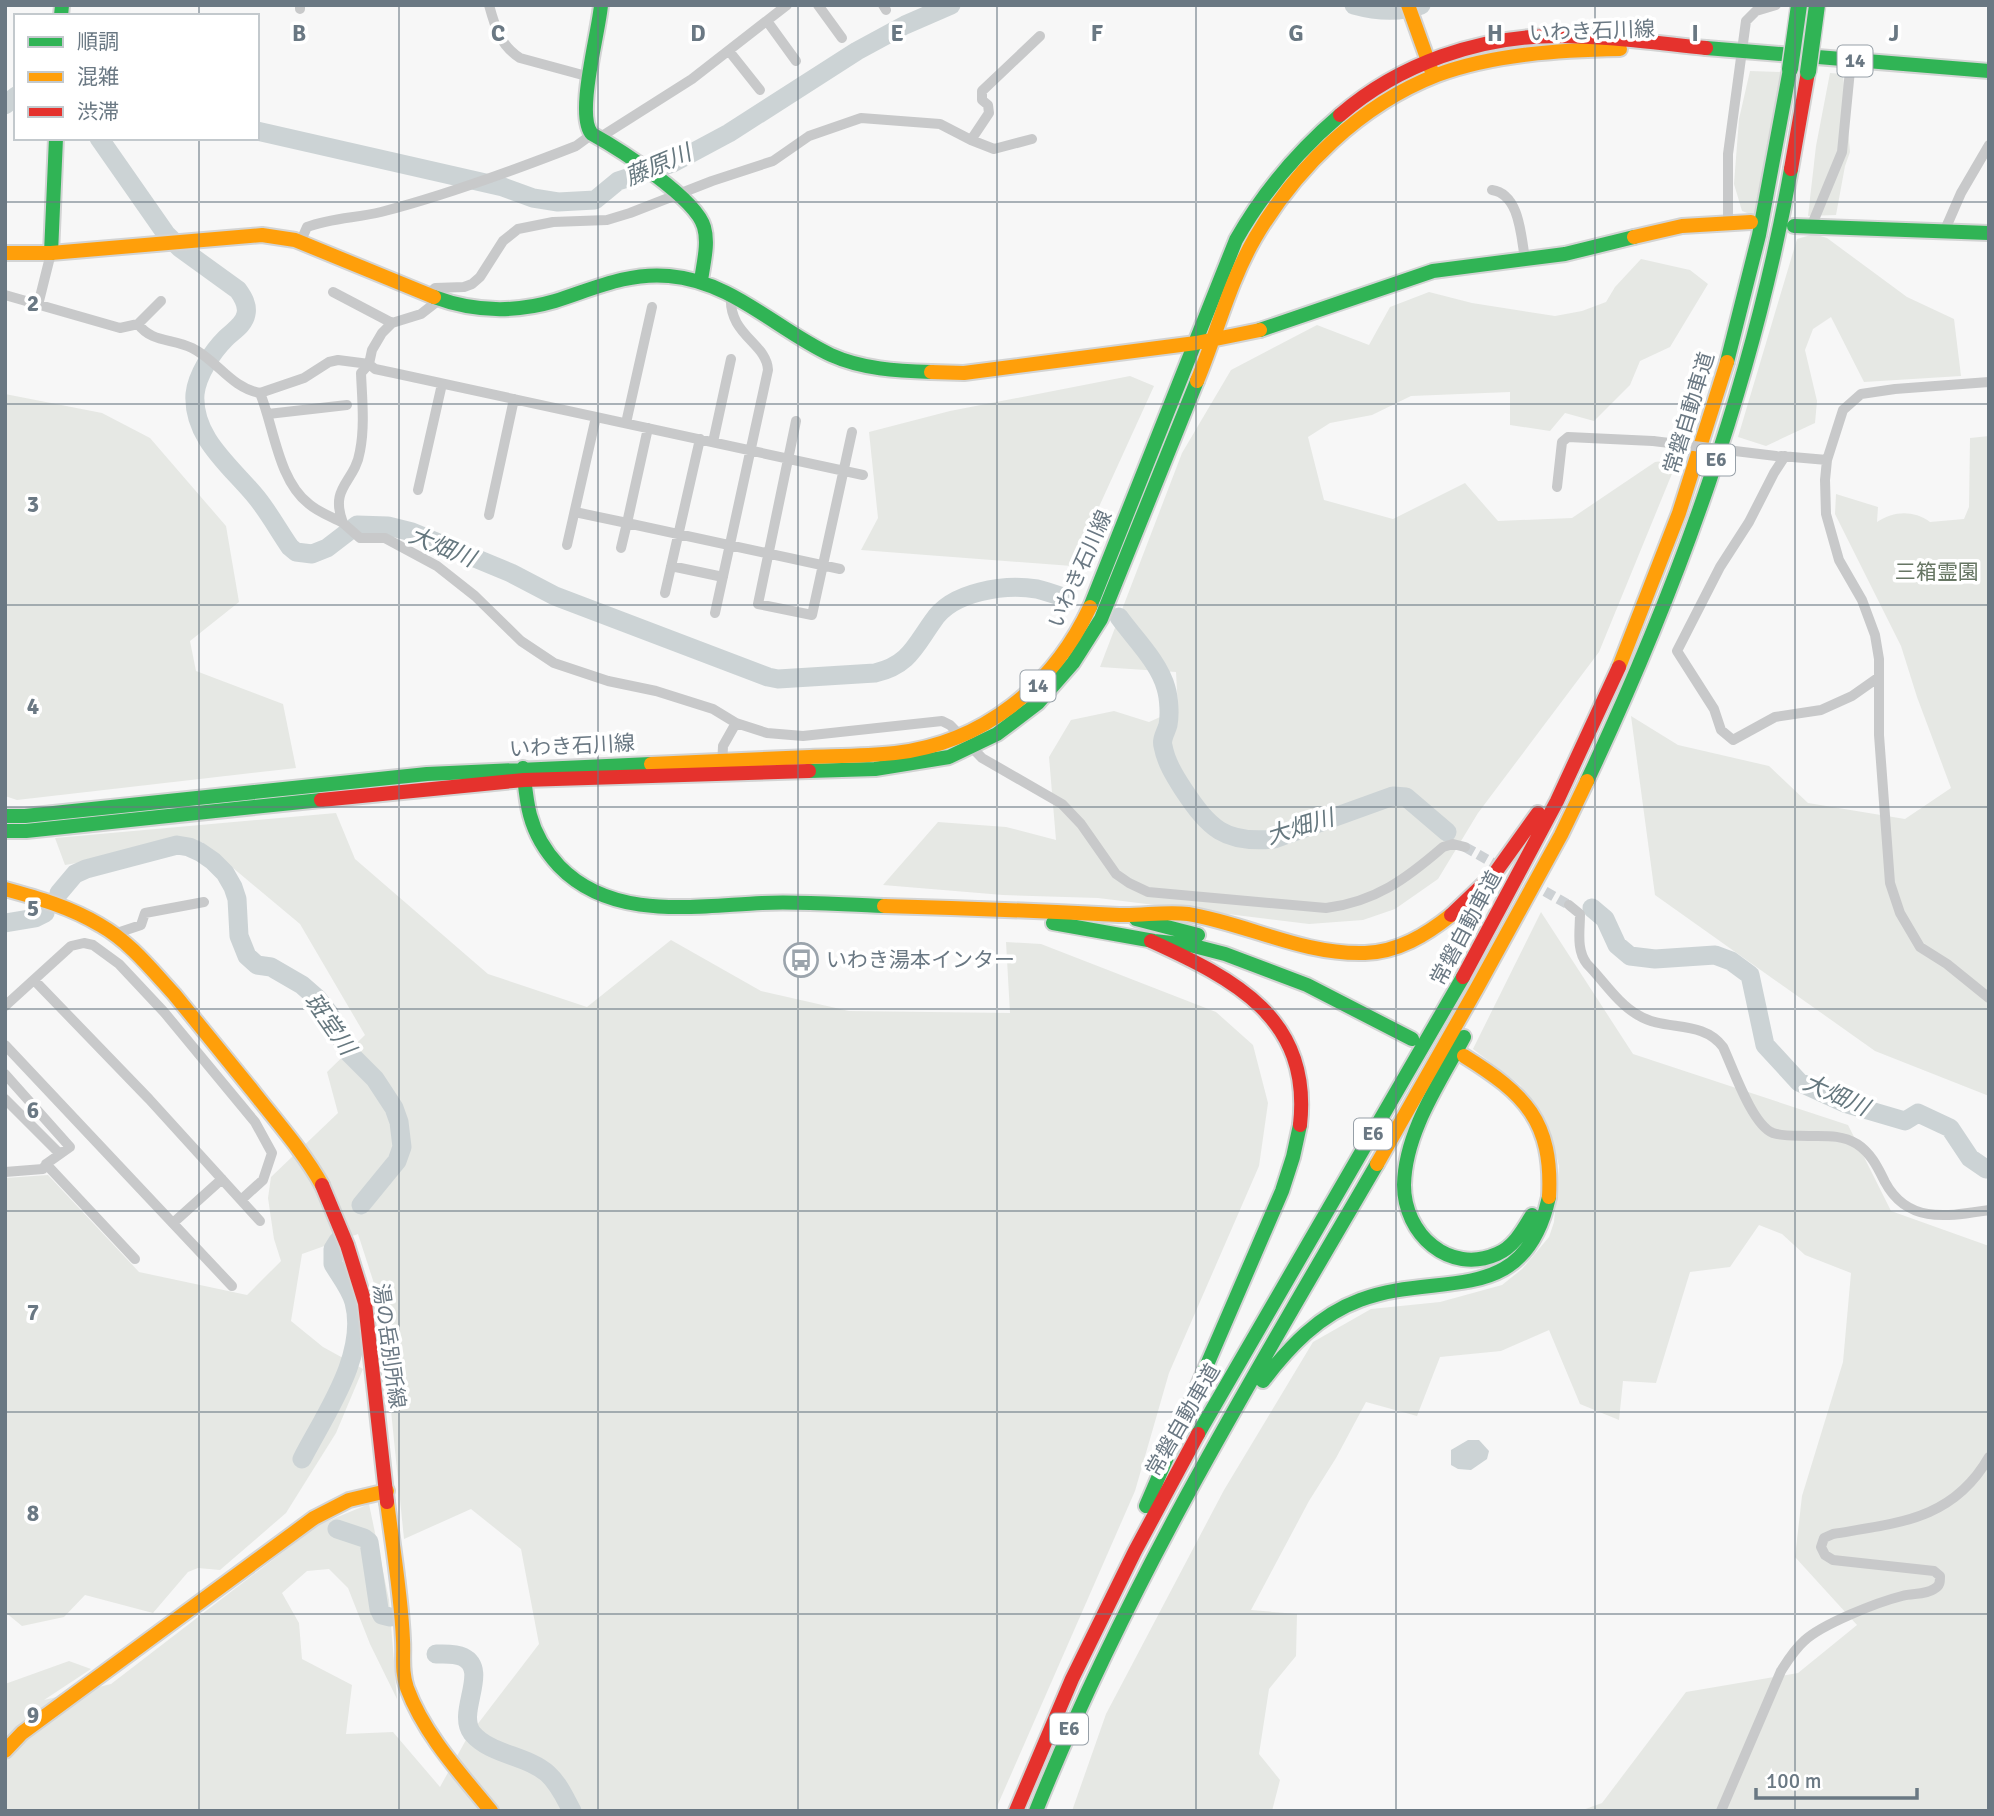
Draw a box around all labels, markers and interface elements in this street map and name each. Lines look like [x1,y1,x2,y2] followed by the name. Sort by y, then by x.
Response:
[14,14,259,140] legend
[1529,16,1655,46] street label: いわき石川線
[292,19,306,48] text: B
[491,19,505,48] text: C
[690,19,706,48] text: D
[890,19,904,48] text: E
[1091,19,1103,48] text: F
[1288,19,1304,48] text: G
[1487,19,1503,48] text: H
[1691,19,1699,48] text: I
[1889,19,1899,48] text: J
[77,29,119,55] text: 順調
[1838,45,1872,76] road number: 14
[77,64,119,90] text: 混雑
[77,99,119,125] text: 渋滞
[621,137,698,192] water label: 藤原川
[27,289,39,318] text: 2
[1658,349,1720,477] street label: 常磐自動車道
[1697,444,1735,475] road number: E6
[27,490,39,519] text: 3
[1042,506,1118,632] street label: いわき石川線
[405,521,482,574] water label: 大畑川
[1895,559,1979,585] park label: 三箱霊園
[1020,670,1056,702] road number: 14
[27,692,39,721] text: 4
[508,730,636,762] street label: いわき石川線
[1263,802,1340,851] water label: 大畑川
[1425,866,1507,990] street label: 常磐自動車道
[27,894,39,923] text: 5
[782,941,820,979] bus stop icon: いわき湯本インター
[826,947,1015,973] place label: いわき湯本インター
[298,987,363,1063] water label: 斑堂川
[1799,1068,1876,1123] water label: 大畑川
[27,1096,39,1125] text: 6
[1354,1118,1392,1150] road number: E6
[367,1282,411,1410] street label: 湯の岳別所線
[27,1298,39,1327] text: 7
[1140,1359,1226,1481] street label: 常磐自動車道
[27,1499,39,1528] text: 8
[27,1701,39,1730] text: 9
[1050,1714,1088,1744] road number: E6
[1756,1756,1917,1800] scale bar
[1766,1768,1821,1794] text: 100 m

